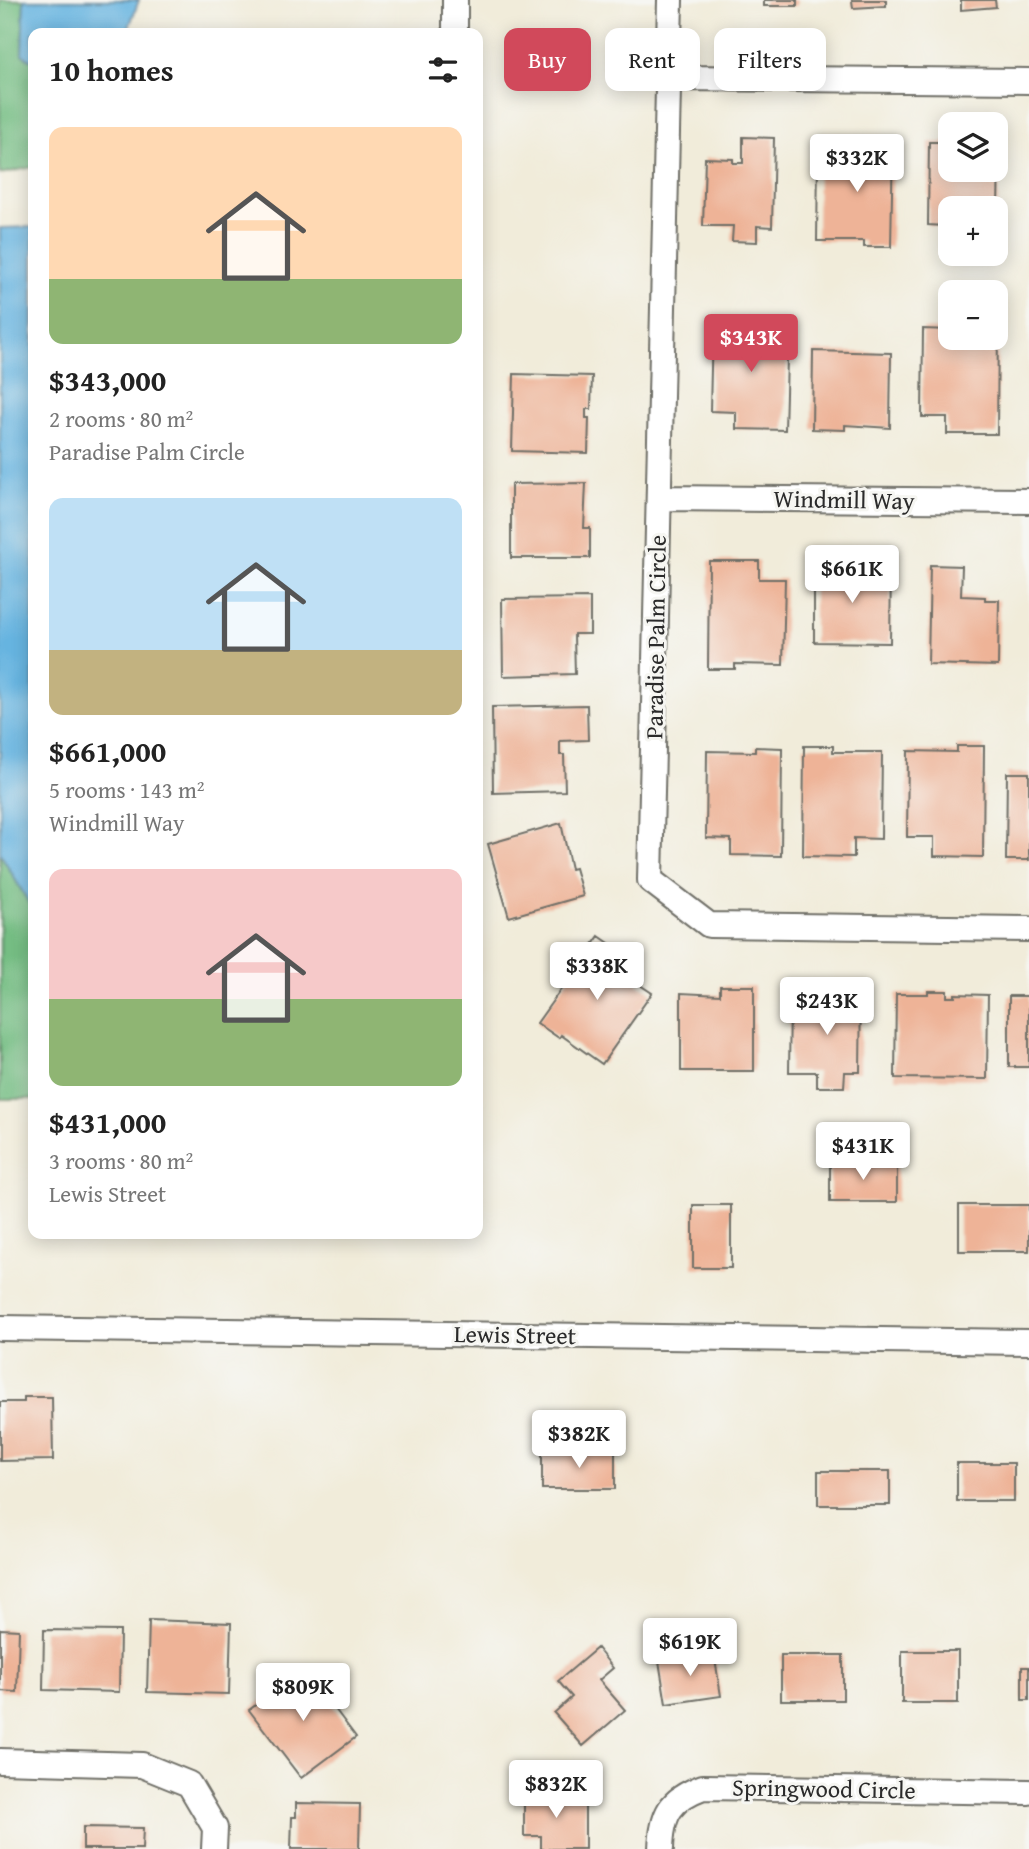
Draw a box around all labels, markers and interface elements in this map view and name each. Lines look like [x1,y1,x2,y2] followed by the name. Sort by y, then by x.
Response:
[504,28,591,91] chip: Buy
[605,28,700,91] chip: Rent
[714,28,826,91] chip: Filters
[49,48,174,92] text: 10 homes
[424,51,462,89] icon: filters
[938,112,1008,350] map controls
[938,112,1008,182] button: layers
[808,134,906,194] pin: $332K
[826,140,888,173] text: $332K
[193,173,319,299] icon: home
[938,196,1008,266] button: +
[938,280,1008,350] button: −
[702,314,800,374] pin: $343K
[720,320,782,353] text: $343K
[49,358,166,402] text: $343,000
[49,402,193,435] text: 2 rooms · 80 m²
[49,435,245,468] text: Paradise Palm Circle
[773,481,915,518] street label: Windmill Way
[636,535,675,739] street label: Paradise Palm Circle
[193,544,319,670] icon: home
[803,546,901,605] pin: $661K
[821,551,883,584] text: $661K
[49,729,166,773] text: $661,000
[49,773,204,806] text: 5 rooms · 143 m²
[49,806,184,839] text: Windmill Way
[193,915,319,1041] icon: home
[548,942,646,1002] pin: $338K
[566,948,628,981] text: $338K
[778,978,876,1037] pin: $243K
[796,983,858,1016] text: $243K
[49,1100,166,1144] text: $431,000
[814,1122,912,1182] pin: $431K
[832,1128,894,1161] text: $431K
[49,1144,193,1177] text: 3 rooms · 80 m²
[49,1177,166,1210] text: Lewis Street
[454,1316,577,1353] street label: Lewis Street
[530,1410,628,1470] pin: $382K
[548,1416,610,1449] text: $382K
[641,1618,739,1678] pin: $619K
[659,1624,721,1657] text: $619K
[254,1664,352,1723] pin: $809K
[272,1669,334,1702] text: $809K
[507,1760,605,1820] pin: $832K
[525,1766,587,1799] text: $832K
[732,1769,916,1808] street label: Springwood Circle

